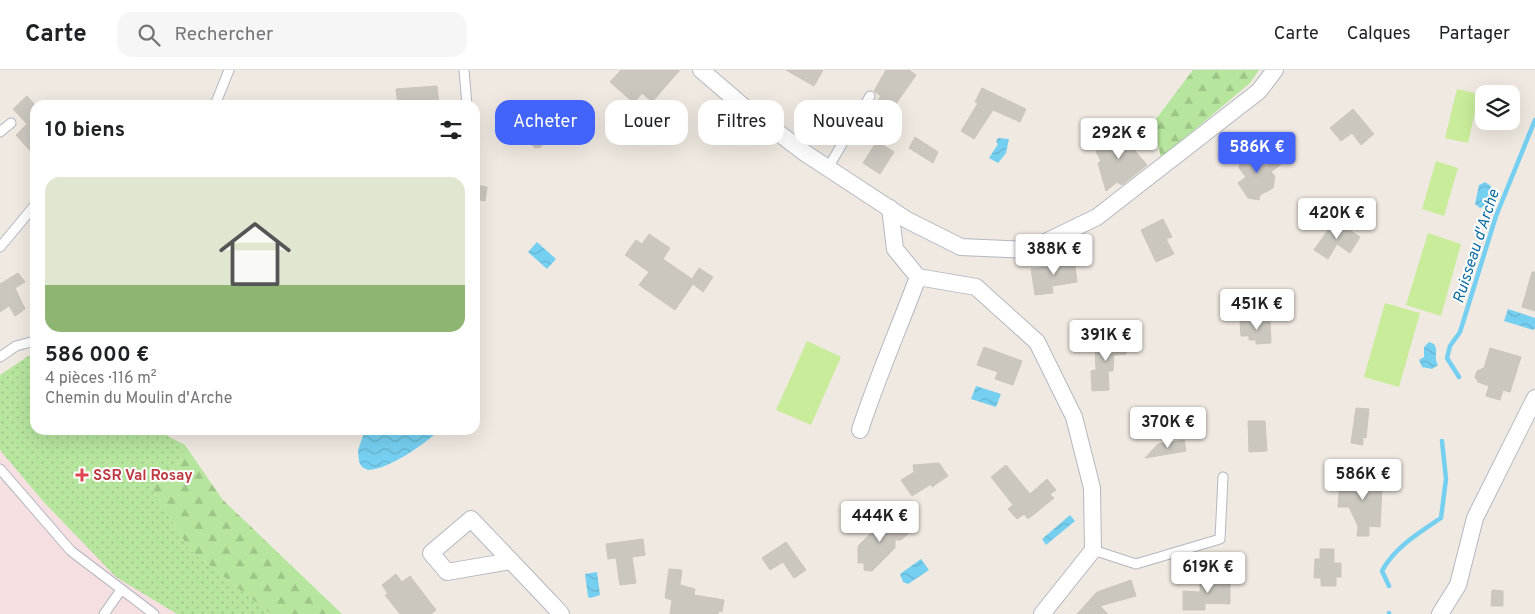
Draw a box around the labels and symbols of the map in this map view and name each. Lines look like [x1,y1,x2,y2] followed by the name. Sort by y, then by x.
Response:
[1078,118,1160,160] pin: 292K €
[1216,132,1298,174] pin: 586K €
[1449,187,1505,306] water label: Ruisseau d'Arche
[1296,198,1378,240] pin: 420K €
[1013,234,1095,276] pin: 388K €
[1216,288,1298,331] pin: 451K €
[1065,320,1147,362] pin: 391K €
[1127,406,1209,449] pin: 370K €
[1322,458,1404,501] pin: 586K €
[93,467,193,486] place label: SSR Val Rosay
[75,468,89,482] marker: SSR Val Rosay
[839,500,921,543] pin: 444K €
[1167,552,1249,594] pin: 619K €

